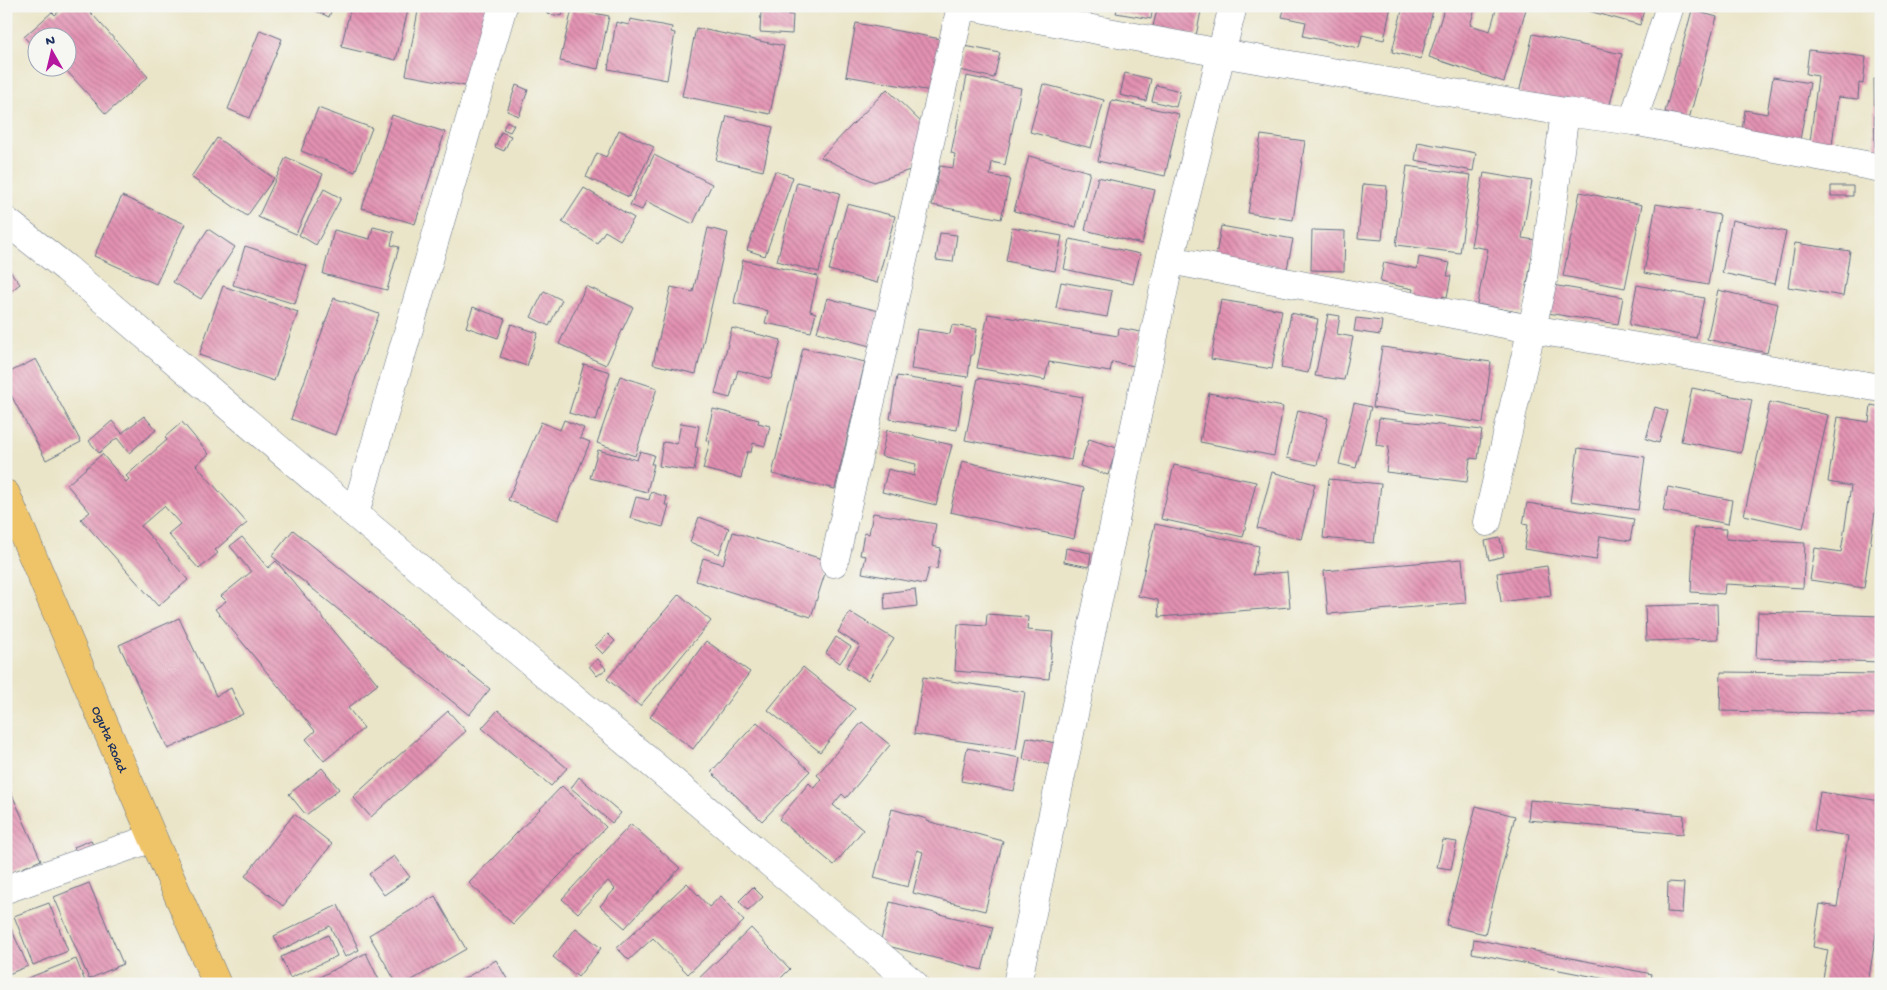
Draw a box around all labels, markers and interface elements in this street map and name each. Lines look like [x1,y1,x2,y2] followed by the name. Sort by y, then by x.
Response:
[28,28,78,78] north arrow
[45,33,56,51] text: N
[87,704,131,777] street label: Oguta Road

